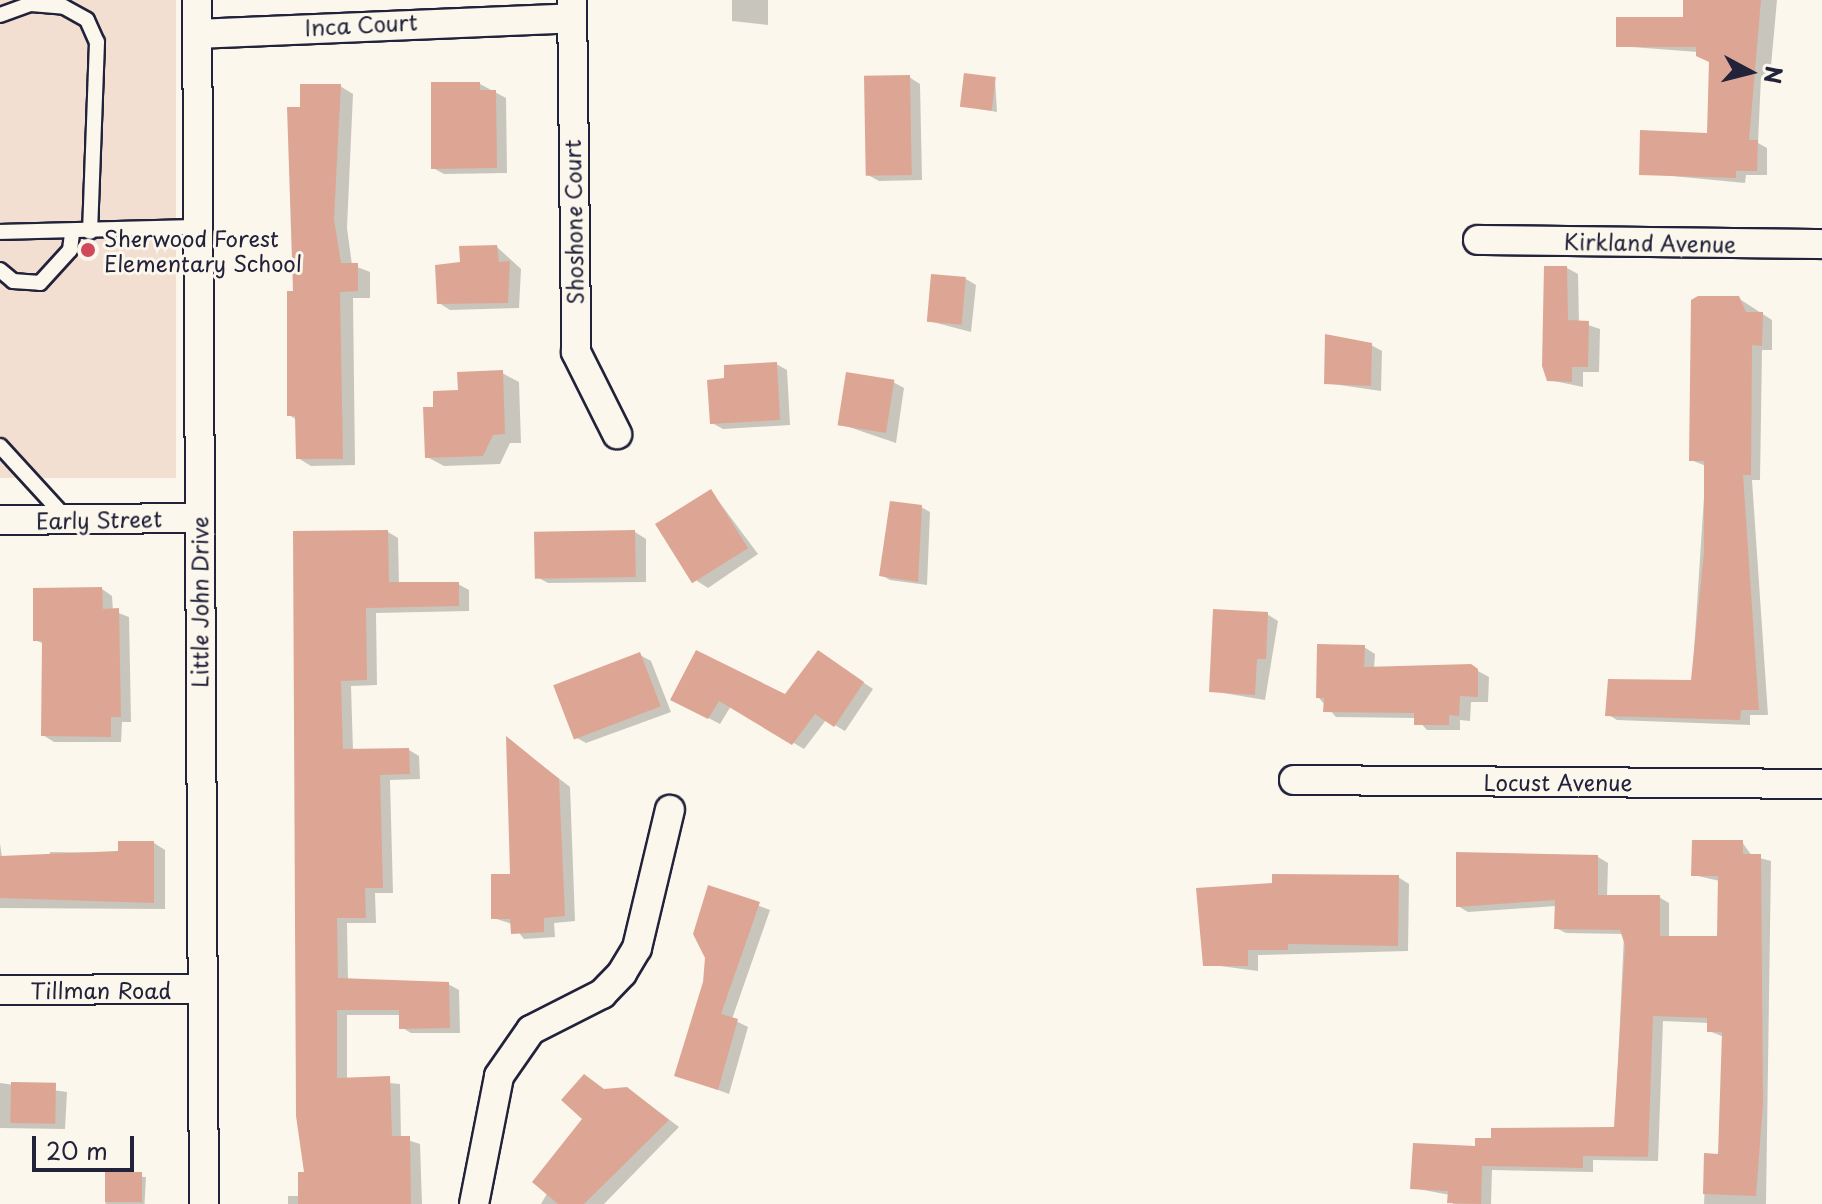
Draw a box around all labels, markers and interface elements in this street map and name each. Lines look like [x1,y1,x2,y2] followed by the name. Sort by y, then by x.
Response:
[304,8,418,40] street label: Inca Court
[1710,32,1790,112] north arrow
[1757,64,1792,86] text: N
[558,138,588,306] street label: Shoshone Court
[104,224,302,276] place label: Sherwood Forest Elementary School
[1563,227,1737,257] street label: Kirkland Avenue
[79,241,97,259] marker: Sherwood Forest Elementary School
[35,505,163,533] street label: Early Street
[186,514,212,690] street label: Little John Drive
[1484,769,1632,795] street label: Locust Avenue
[31,977,171,1003] street label: Tillman Road
[36,1120,138,1170] scale bar
[46,1132,108,1168] text: 20 m

